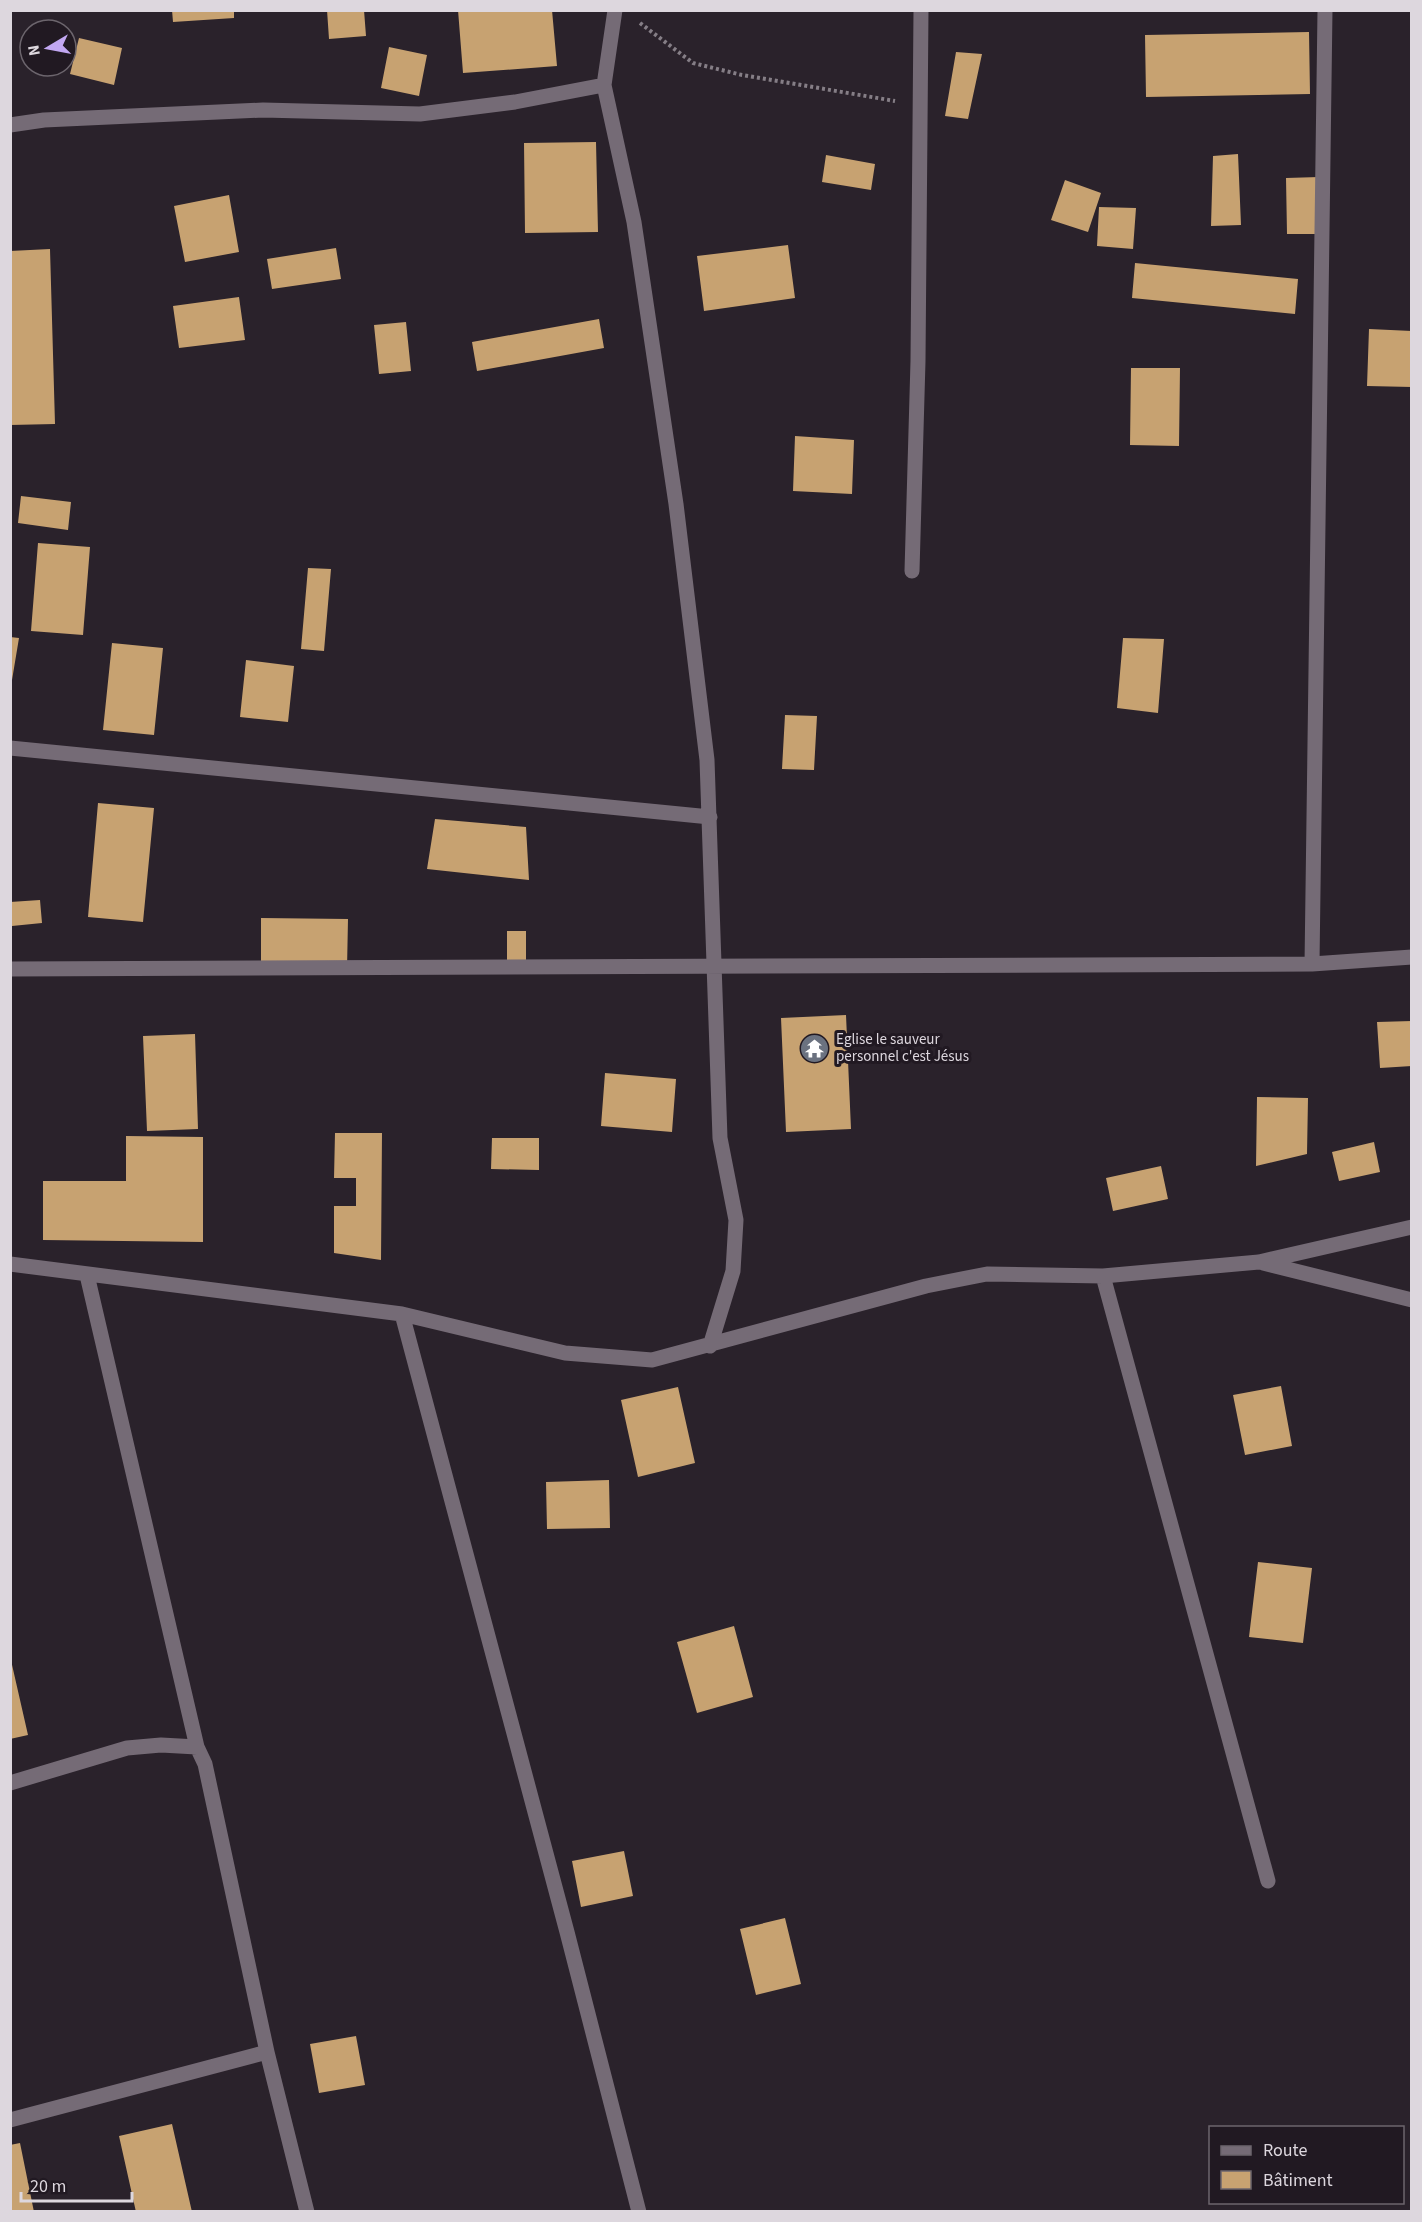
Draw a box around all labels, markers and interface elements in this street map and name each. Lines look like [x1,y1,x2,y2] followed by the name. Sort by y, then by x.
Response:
[18,18,78,78] north arrow
[22,43,46,58] text: N
[836,1029,969,1067] place label: Eglise le sauveur personnel c'est Jésus
[799,1032,831,1064] temple icon: Eglise le sauveur personnel c'est Jésus
[1209,2126,1404,2204] legend
[1263,2138,1307,2163] text: Route
[21,2165,132,2203] scale bar
[1263,2168,1333,2193] text: Bâtiment
[30,2174,66,2199] text: 20 m

